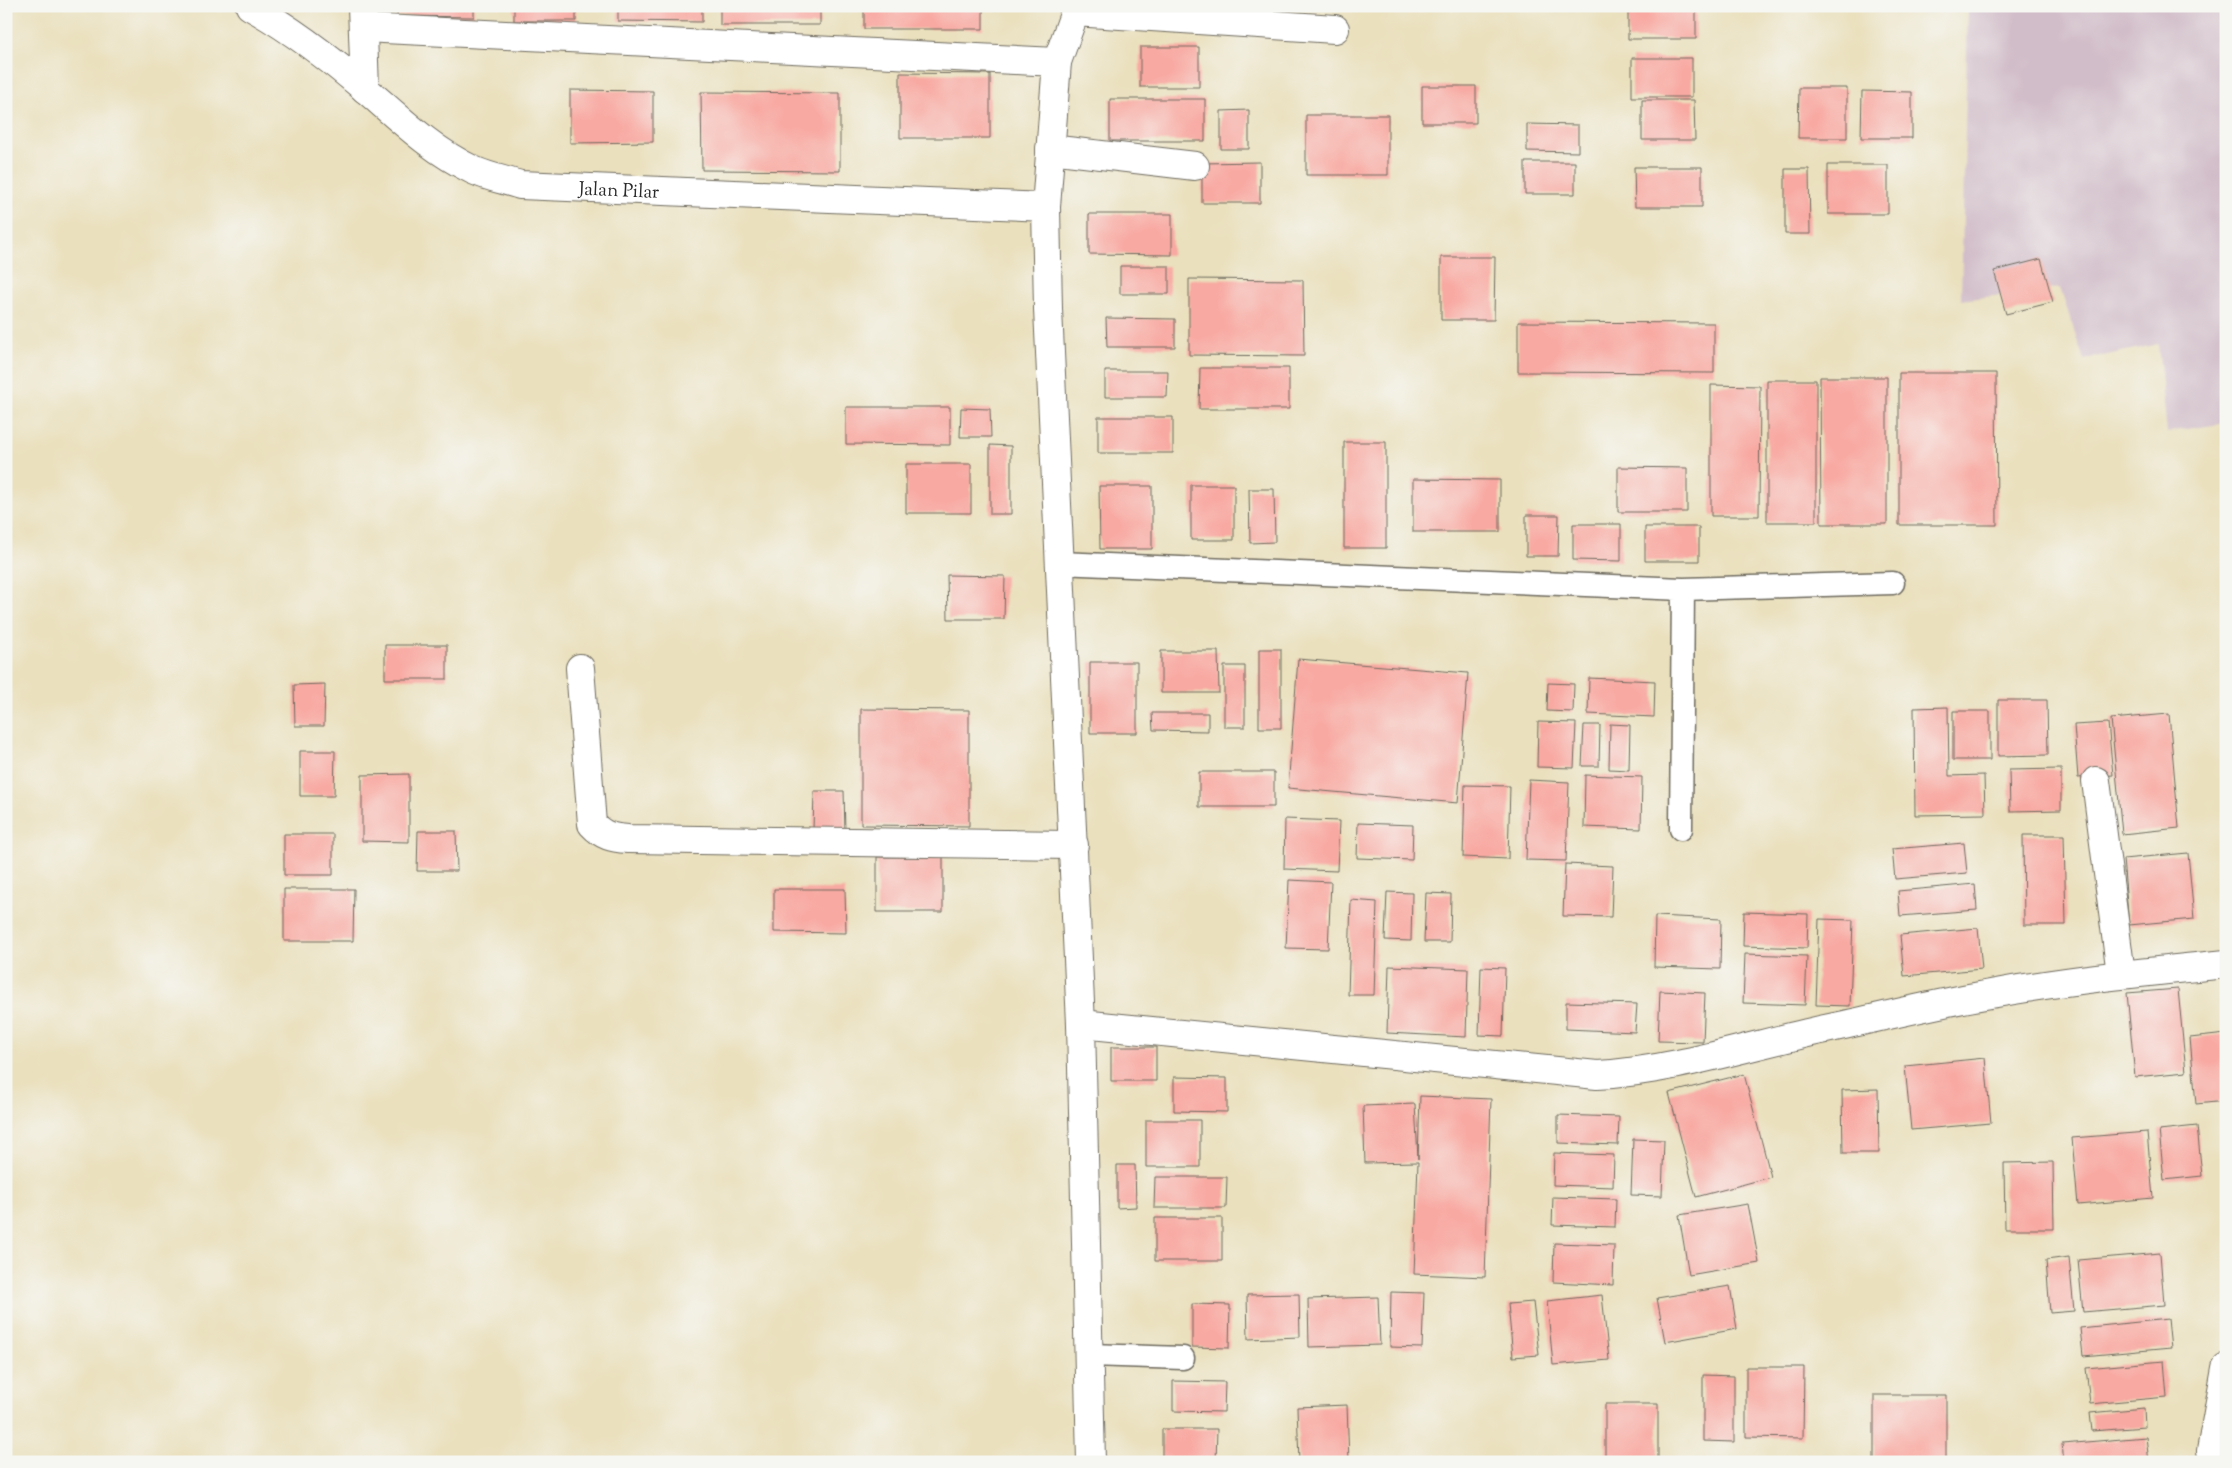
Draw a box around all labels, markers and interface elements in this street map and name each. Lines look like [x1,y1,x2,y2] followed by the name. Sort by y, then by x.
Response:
[577,176,660,207] street label: Jalan Pilar

